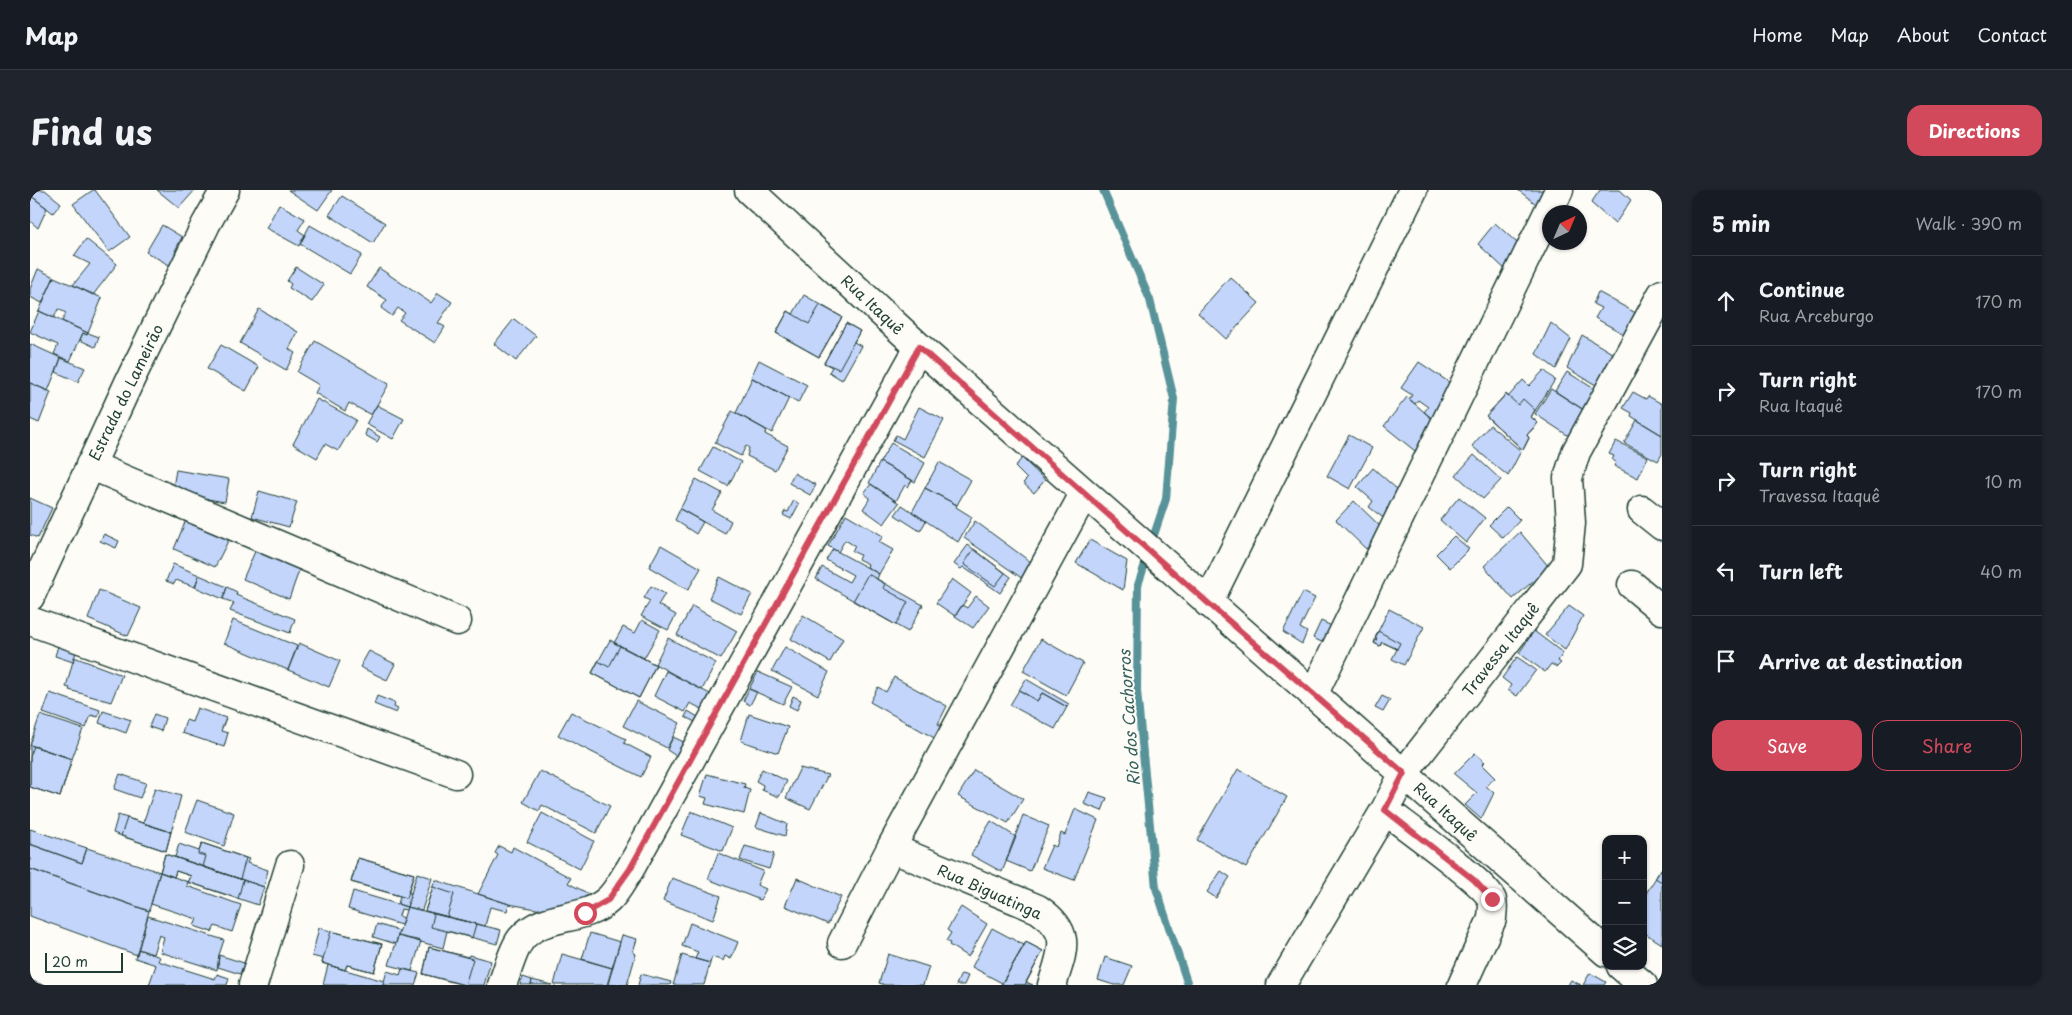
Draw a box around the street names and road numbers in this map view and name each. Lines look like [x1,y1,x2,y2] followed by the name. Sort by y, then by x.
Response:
[836,269,910,339] street label: Rua Itaquê
[82,320,168,464] street label: Estrada do Lameirão
[1456,597,1544,701] street label: Travessa Itaquê
[1409,776,1483,846] street label: Rua Itaquê
[934,858,1047,925] street label: Rua Biguatinga

